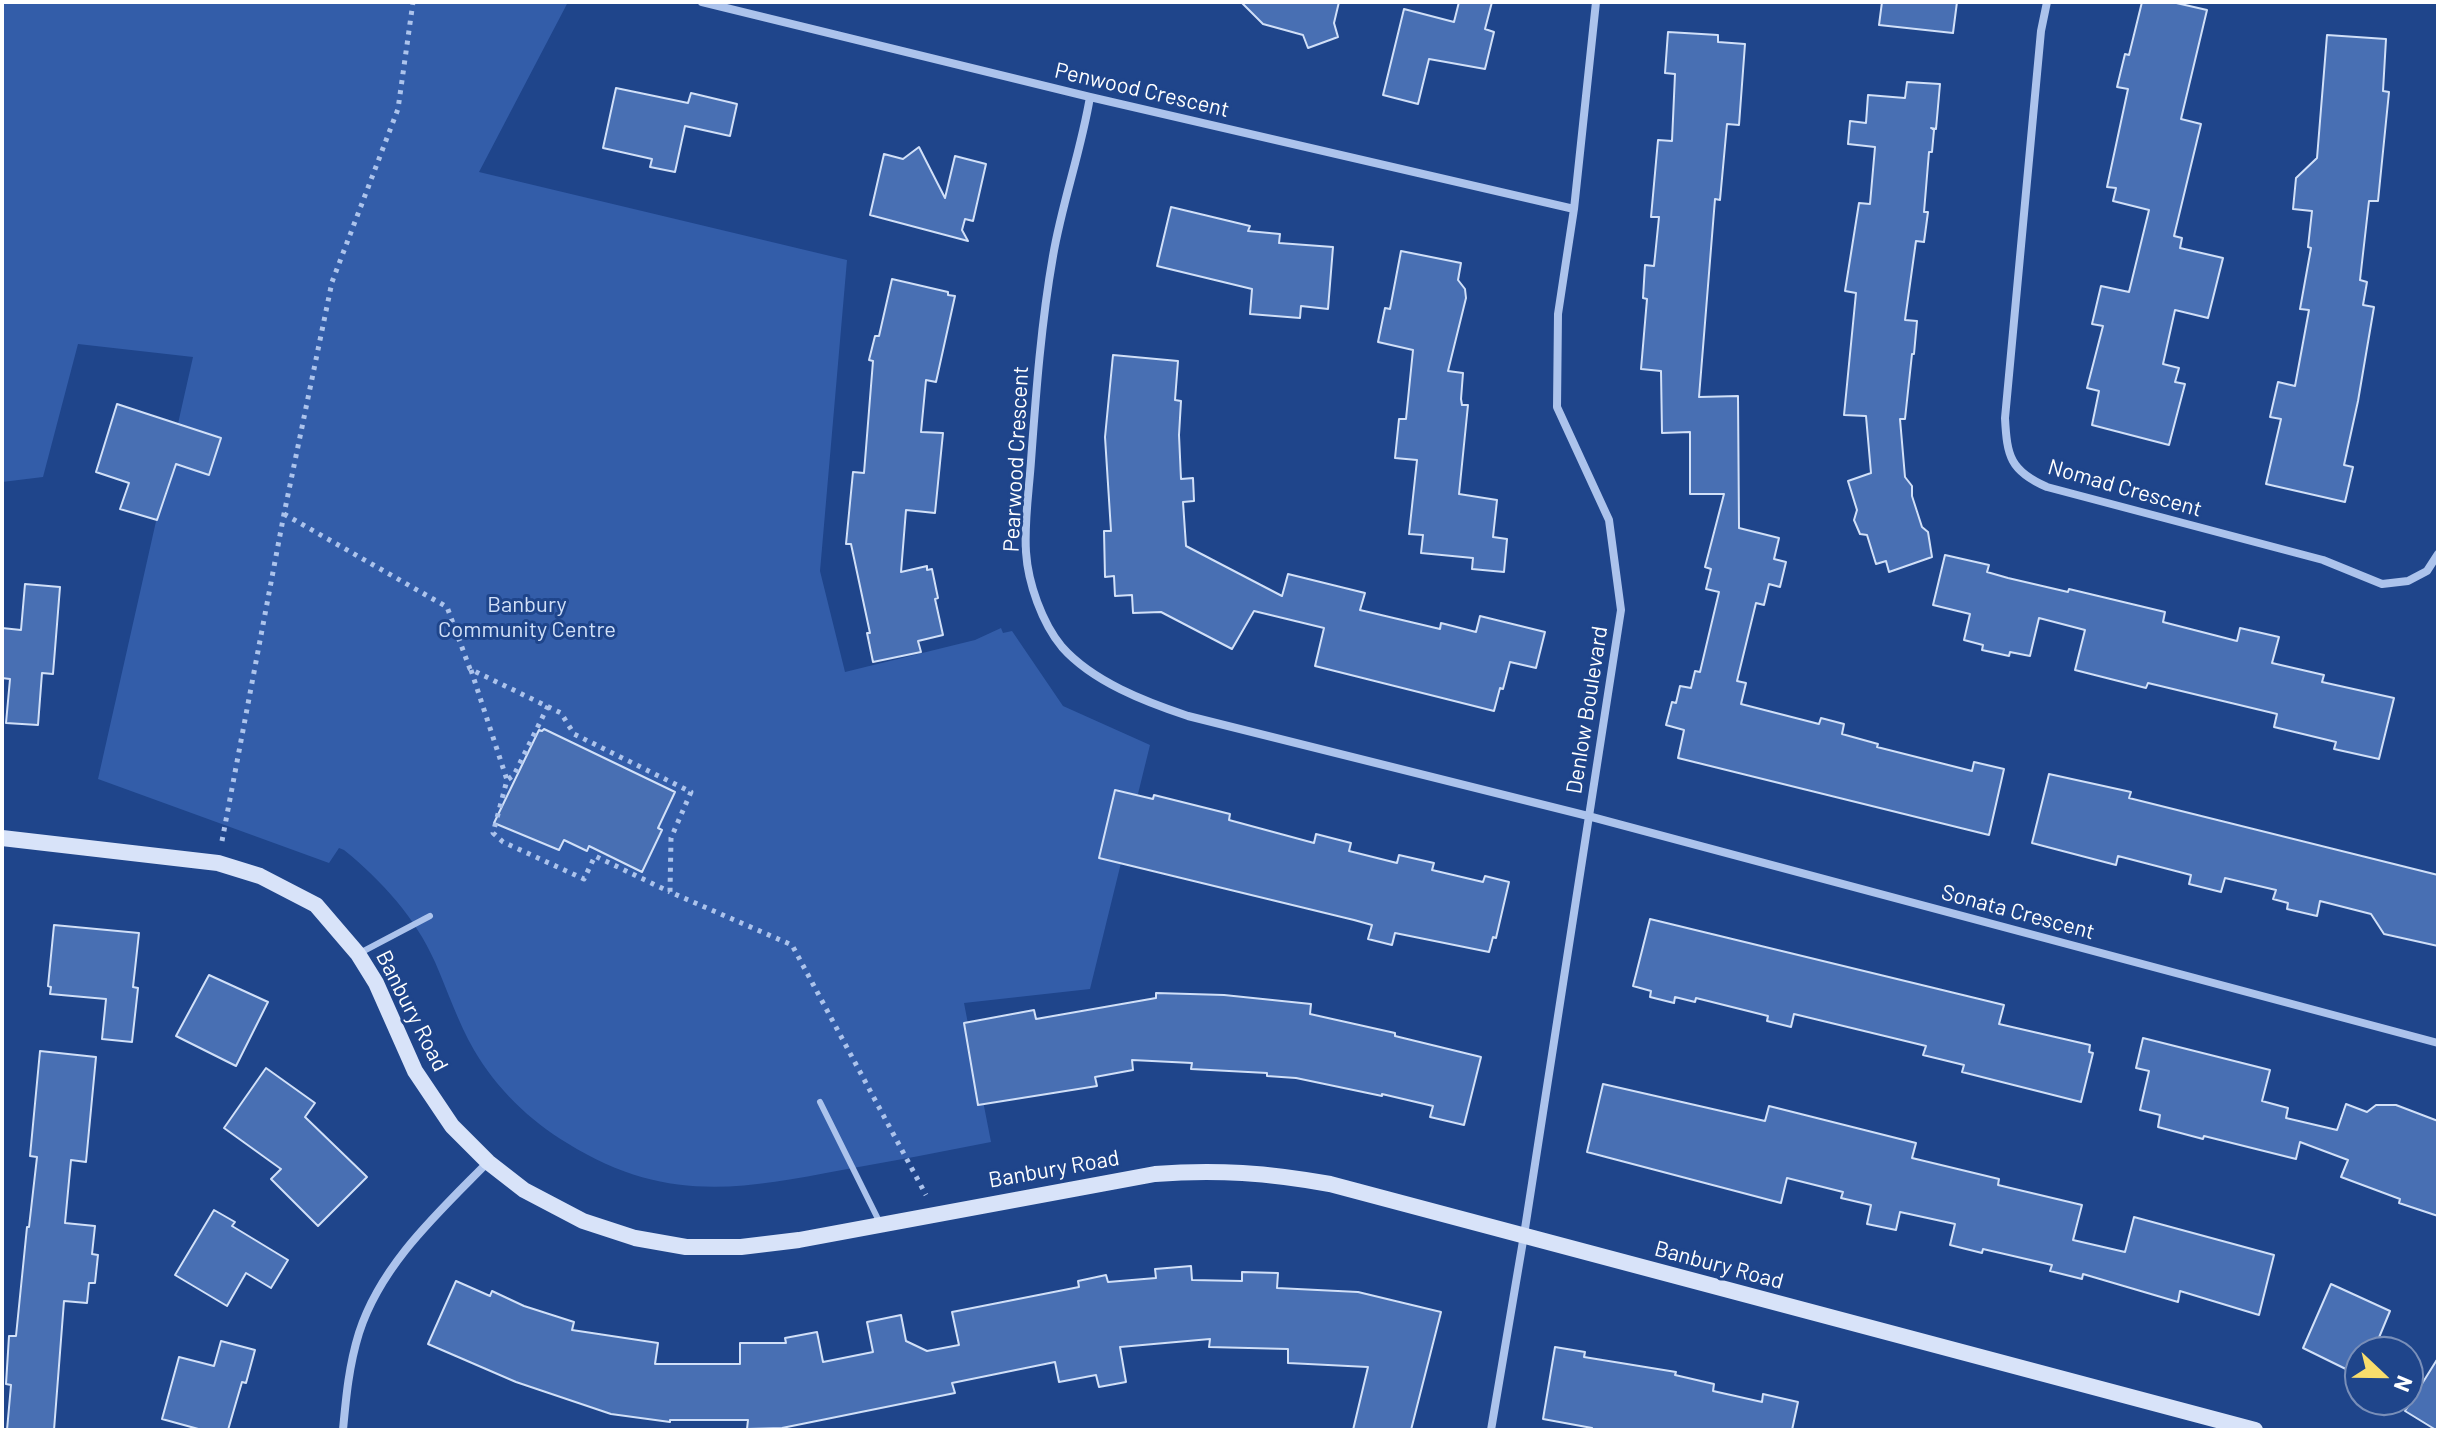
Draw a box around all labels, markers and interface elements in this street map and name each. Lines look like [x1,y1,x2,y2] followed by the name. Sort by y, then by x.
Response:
[1052,57,1232,123] street label: Penwood Crescent
[998,365,1034,553] street label: Pearwood Crescent
[2045,453,2205,523] street label: Nomad Crescent
[438,592,616,644] park label: Banbury Community Centre
[1561,624,1613,796] street label: Denlow Boulevard
[1938,879,2098,945] street label: Sonata Crescent
[370,946,454,1076] street label: Banbury Road
[987,1145,1121,1193] street label: Banbury Road
[1652,1235,1786,1295] street label: Banbury Road
[2344,1336,2424,1416] north arrow
[2390,1373,2419,1396] text: N

